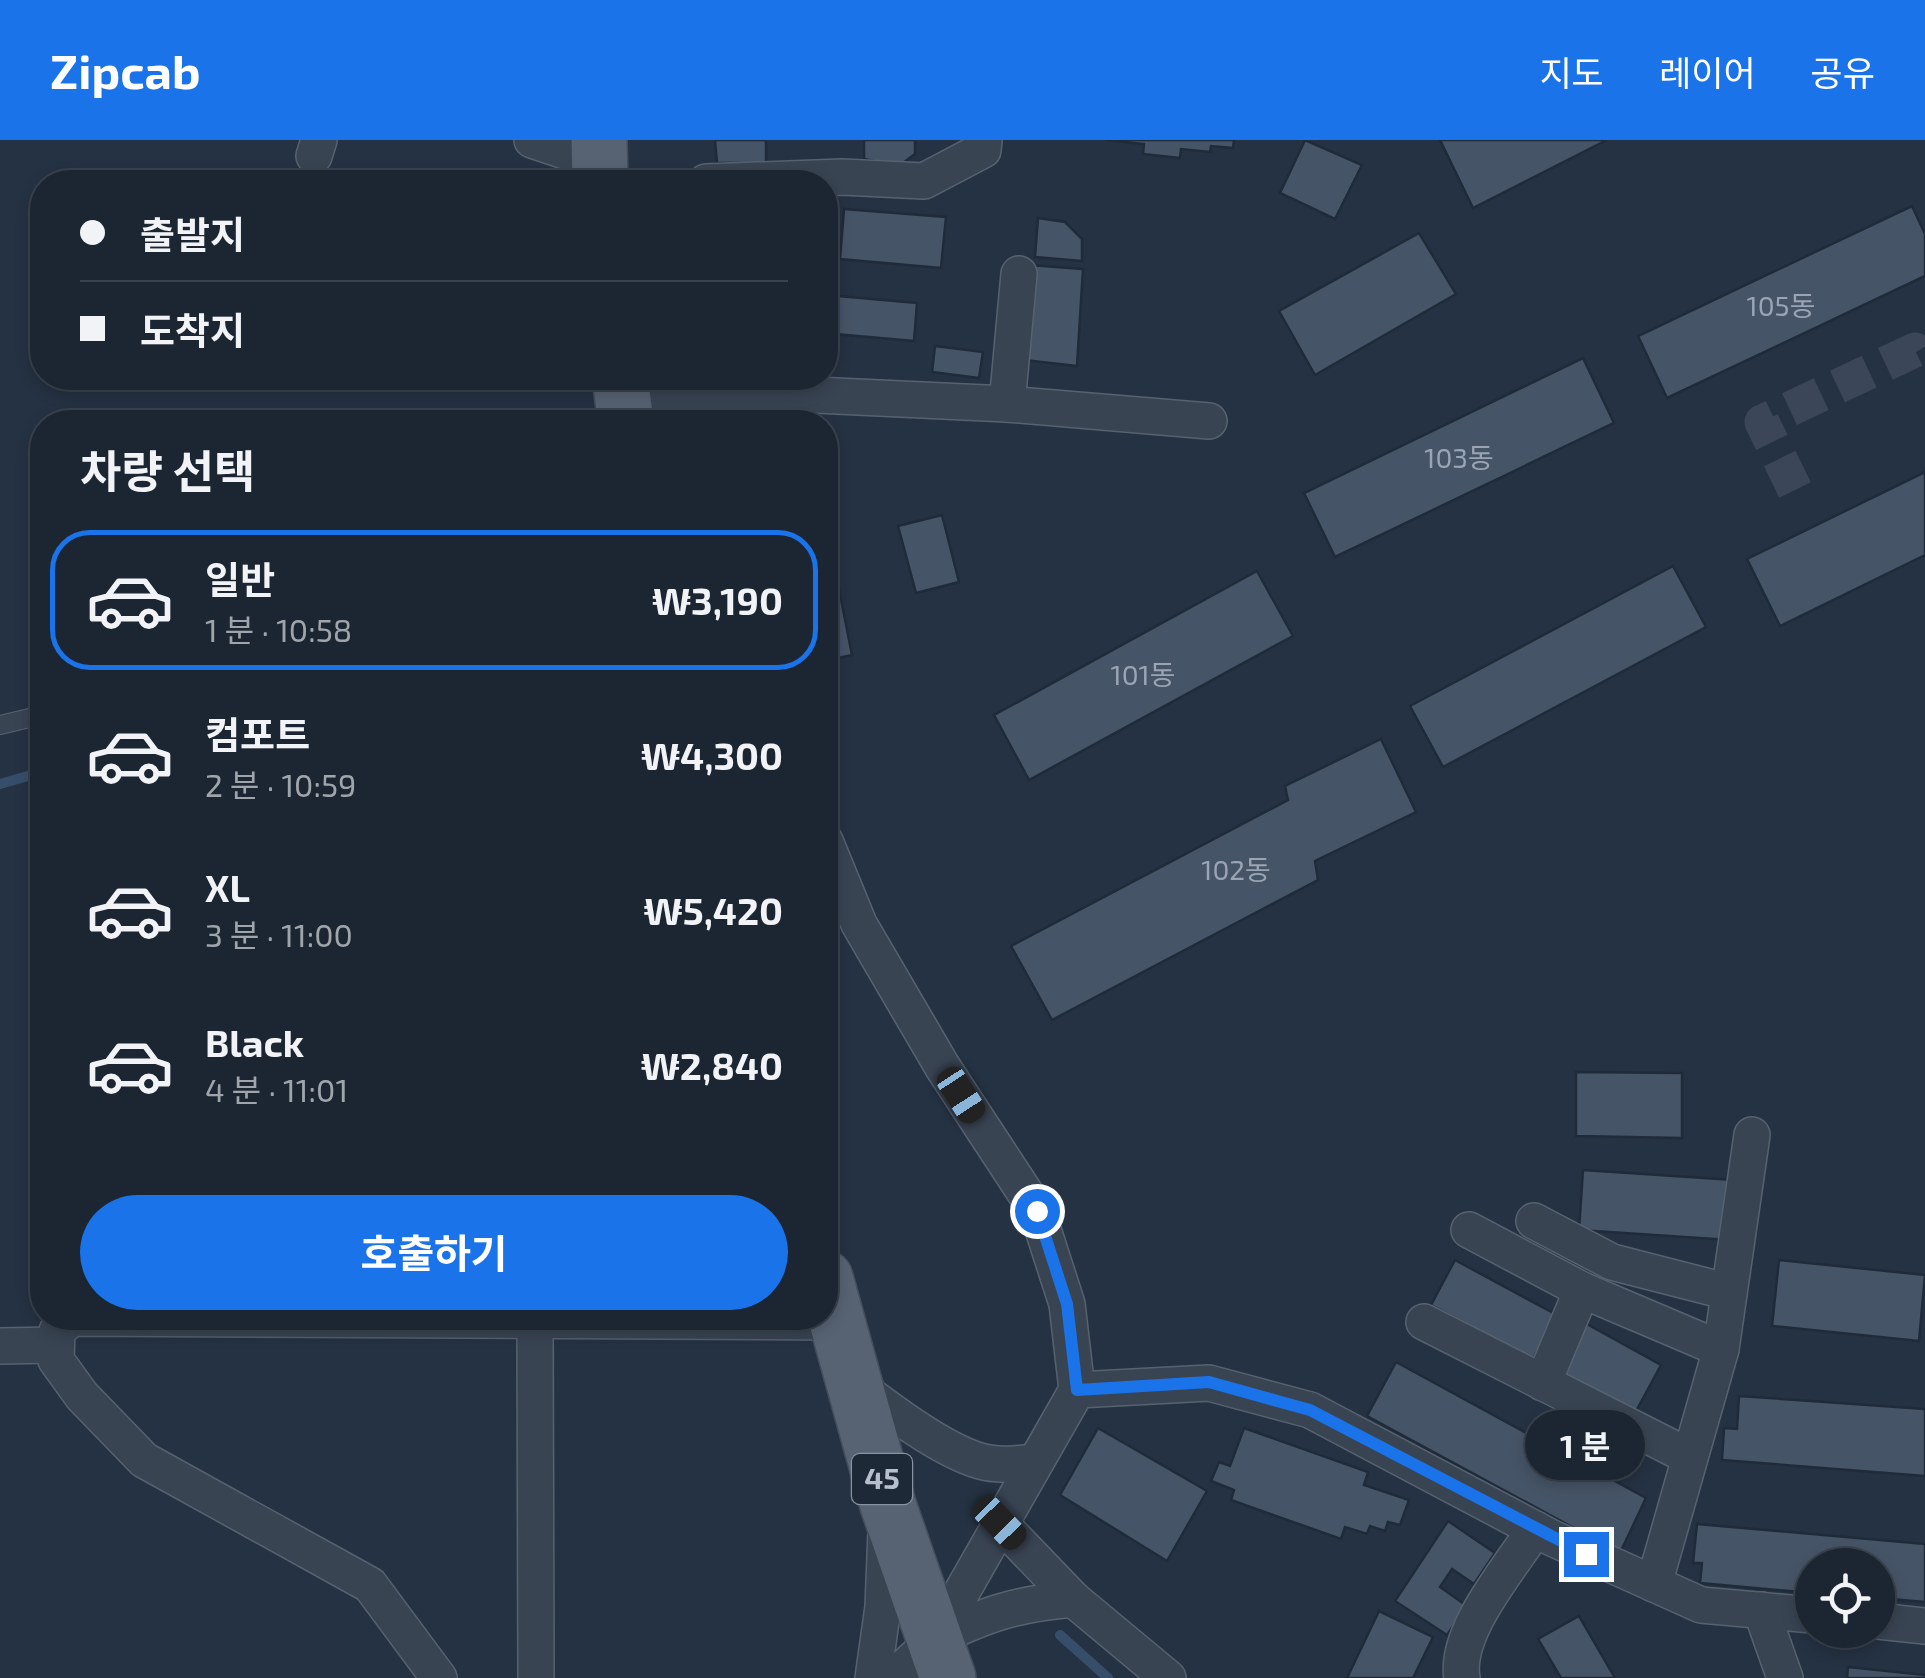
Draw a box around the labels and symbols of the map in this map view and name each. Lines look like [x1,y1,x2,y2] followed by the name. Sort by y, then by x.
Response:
[1747,288,1815,322] house number: 105동
[1424,440,1494,474] house number: 103동
[1111,657,1175,691] house number: 101동
[1201,852,1271,886] house number: 102동
[932,1062,990,1128] car
[1015,1189,1060,1234] route start
[1526,1409,1646,1479] callout: 1 분
[852,1454,912,1504] road number: 45
[968,1491,1032,1555] car
[1564,1532,1609,1577] route end

